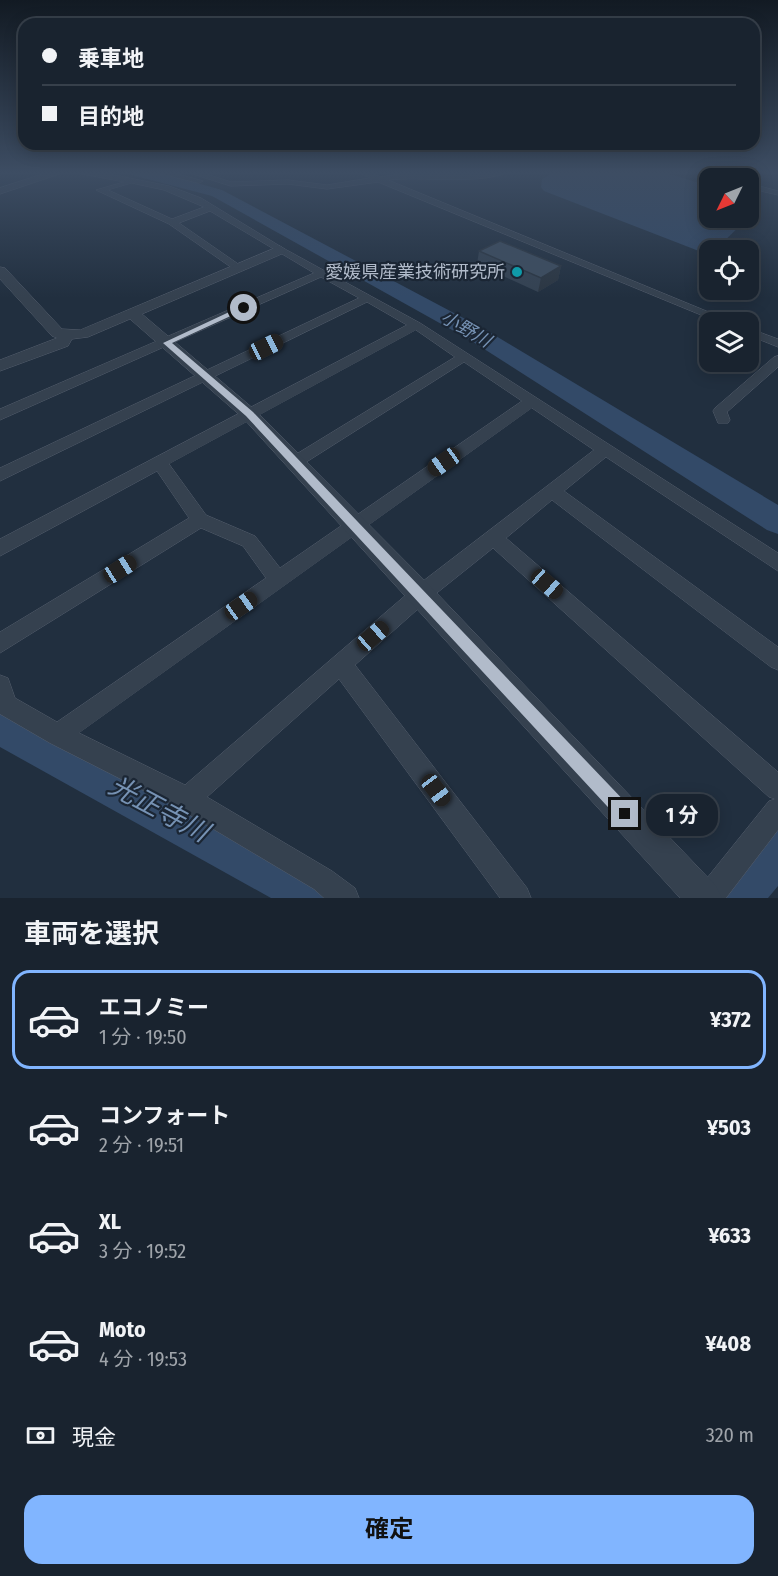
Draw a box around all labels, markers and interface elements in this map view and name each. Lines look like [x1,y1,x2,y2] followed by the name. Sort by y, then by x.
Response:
[78,45,144,72] text: 乗車地
[78,103,144,130] text: 目的地
[699,168,759,228] north arrow
[699,168,759,372] map controls
[699,240,759,300] button: locate
[325,261,505,283] place label: 愛媛県産業技術研究所
[510,265,524,279] marker: 愛媛県産業技術研究所
[230,294,257,321] route start
[437,306,497,353] water label: 小野川
[699,312,759,372] button: layers
[246,331,286,363] car
[424,444,464,480] car
[100,552,140,586] car
[528,565,566,603] car
[221,588,261,624] car
[354,617,392,655] car
[104,770,217,850] water label: 光正寺川
[418,770,454,810] car
[646,793,718,835] callout: 1 分
[611,800,638,827] route end
[666,803,698,827] text: 1 分
[24,918,159,950] text: 車両を選択
[27,993,81,1047] icon: car
[99,994,209,1021] text: エコノミー
[710,1006,751,1033] text: ¥372
[99,1025,187,1049] text: 1 分 · 19:50
[27,1101,81,1155] icon: car
[99,1102,230,1129] text: コンフォート
[707,1114,751,1141] text: ¥503
[99,1133,184,1157] text: 2 分 · 19:51
[99,1208,121,1235] text: XL
[27,1209,81,1263] icon: car
[708,1222,751,1249] text: ¥633
[99,1239,186,1263] text: 3 分 · 19:52
[99,1316,146,1343] text: Moto
[27,1317,81,1371] icon: car
[705,1330,751,1357] text: ¥408
[99,1347,187,1371] text: 4 分 · 19:53
[24,1419,57,1452] icon: cash
[706,1423,754,1447] text: 320 m
[72,1424,116,1451] text: 現金
[24,1495,754,1564] button: 確定

